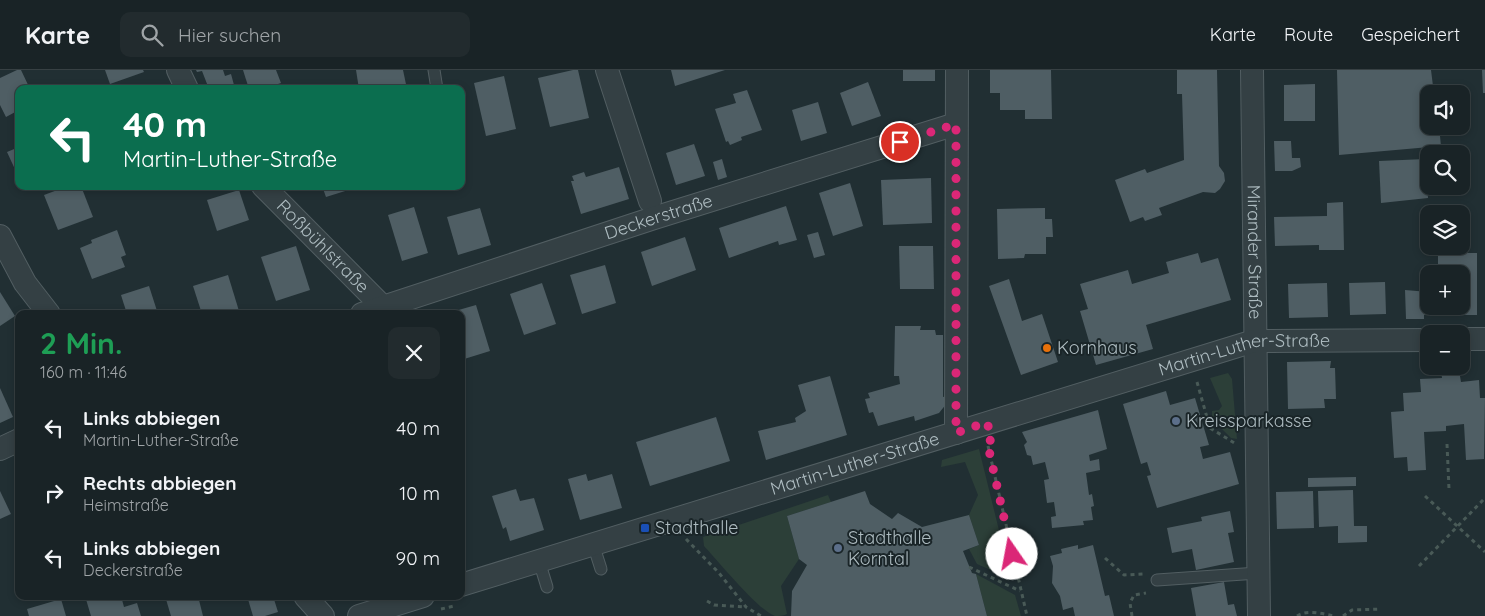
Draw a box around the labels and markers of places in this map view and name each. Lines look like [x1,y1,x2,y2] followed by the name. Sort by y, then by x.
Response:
[879,121,921,163] pin
[1057,336,1137,359] place label: Kornhaus
[1041,342,1053,354] marker: Kornhaus
[1186,409,1312,432] place label: Kreissparkasse
[1170,415,1182,427] marker: Kreissparkasse
[655,516,739,539] place label: Stadthalle
[639,522,651,534] marker: Stadthalle
[848,526,932,570] place label: Stadthalle Korntal
[832,542,844,554] marker: Stadthalle Korntal

